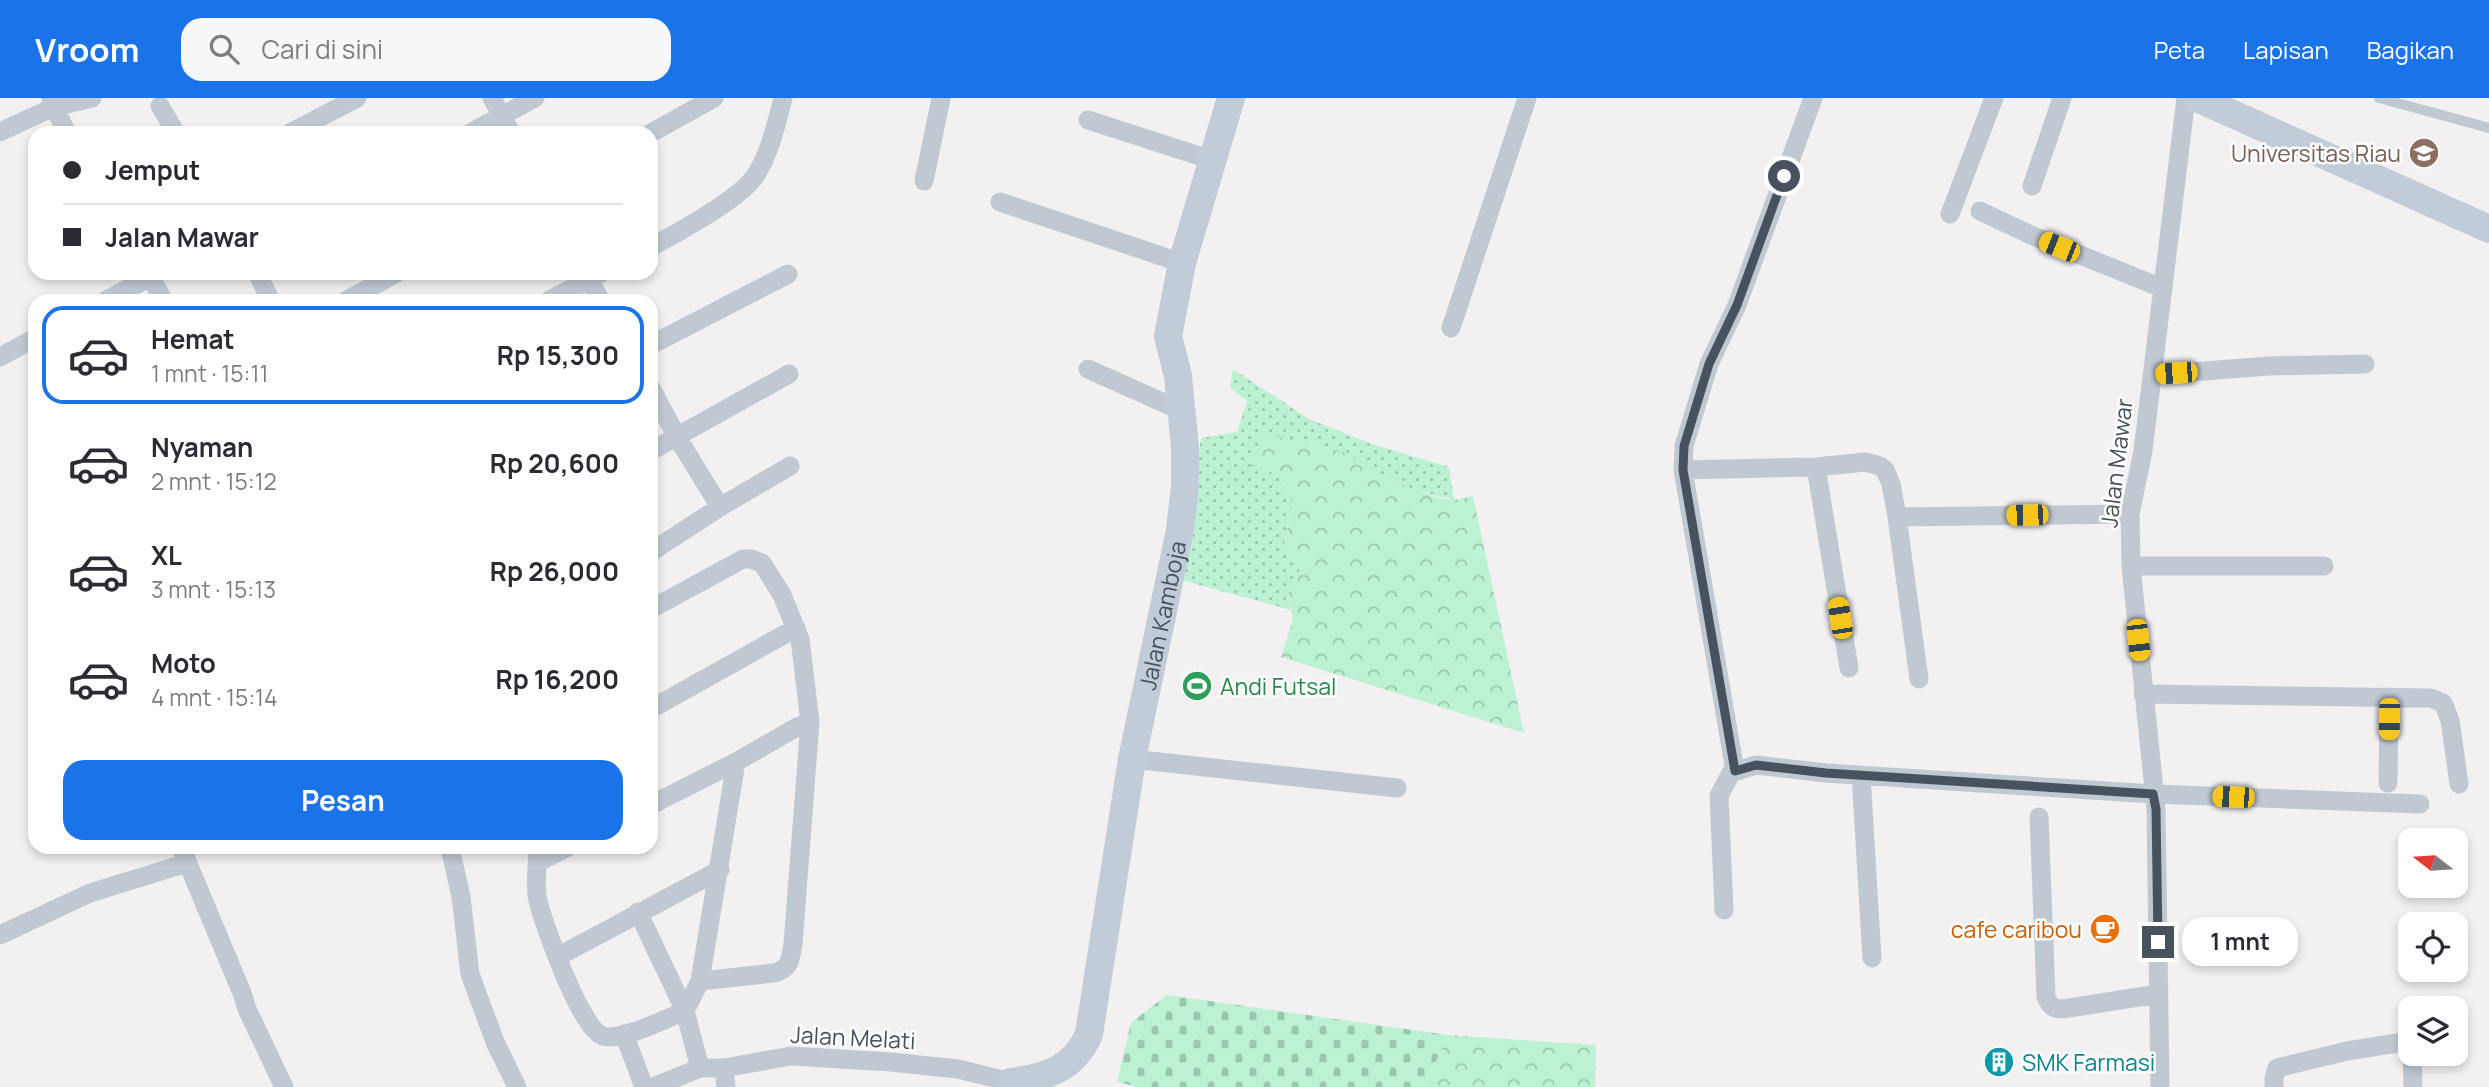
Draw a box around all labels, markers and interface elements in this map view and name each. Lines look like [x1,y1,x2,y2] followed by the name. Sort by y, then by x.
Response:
[181,18,671,81] search box
[35,27,139,72] text: Vroom
[205,30,243,68] icon: search
[261,31,383,67] text: Cari di sini
[2154,33,2205,66] text: Peta
[2243,33,2329,66] text: Lapisan
[2367,33,2454,66] text: Bagikan
[2407,136,2441,170] school or university icon: Universitas Riau
[2231,137,2401,169] place label: Universitas Riau
[105,152,200,188] text: Jemput
[1768,160,1800,192] route start
[105,219,259,255] text: Jalan Mawar
[2036,229,2083,265] car
[151,321,235,357] text: Hemat
[67,324,130,387] icon: car
[497,337,619,373] text: Rp 15,300
[151,357,268,389] text: 1 mnt · 15:11
[2155,361,2198,385] car
[2092,397,2140,529] street label: Jalan Mawar
[151,429,253,465] text: Nyaman
[67,432,130,495] icon: car
[490,445,619,481] text: Rp 20,600
[151,465,277,497] text: 2 mnt · 15:12
[2006,504,2049,526] car
[151,537,182,573] text: XL
[1131,538,1193,693] street label: Jalan Kamboja
[67,540,130,603] icon: car
[490,553,619,589] text: Rp 26,000
[151,573,276,605] text: 3 mnt · 15:13
[1827,596,1854,640] car
[2126,618,2151,662] car
[151,645,216,681] text: Moto
[67,648,130,711] icon: car
[495,661,619,697] text: Rp 16,200
[1180,669,1214,703] sports icon: Andi Futsal
[1220,670,1336,702] place label: Andi Futsal
[151,681,278,713] text: 4 mnt · 15:14
[2379,698,2400,740] car
[63,760,623,840] button: Pesan
[2212,786,2255,808] car
[2398,828,2468,898] north arrow
[2398,828,2468,1066] map controls
[2088,912,2122,946] cafe icon: cafe caribou
[2398,912,2468,982] button: locate
[1951,913,2082,945] place label: cafe caribou
[2182,918,2298,966] callout: 1 mnt
[2210,925,2270,957] text: 1 mnt
[2142,926,2174,958] route end
[2398,996,2468,1066] button: layers
[790,1018,916,1056] street label: Jalan Melati
[1982,1045,2016,1079] building icon: SMK Farmasi
[2022,1046,2155,1078] place label: SMK Farmasi

